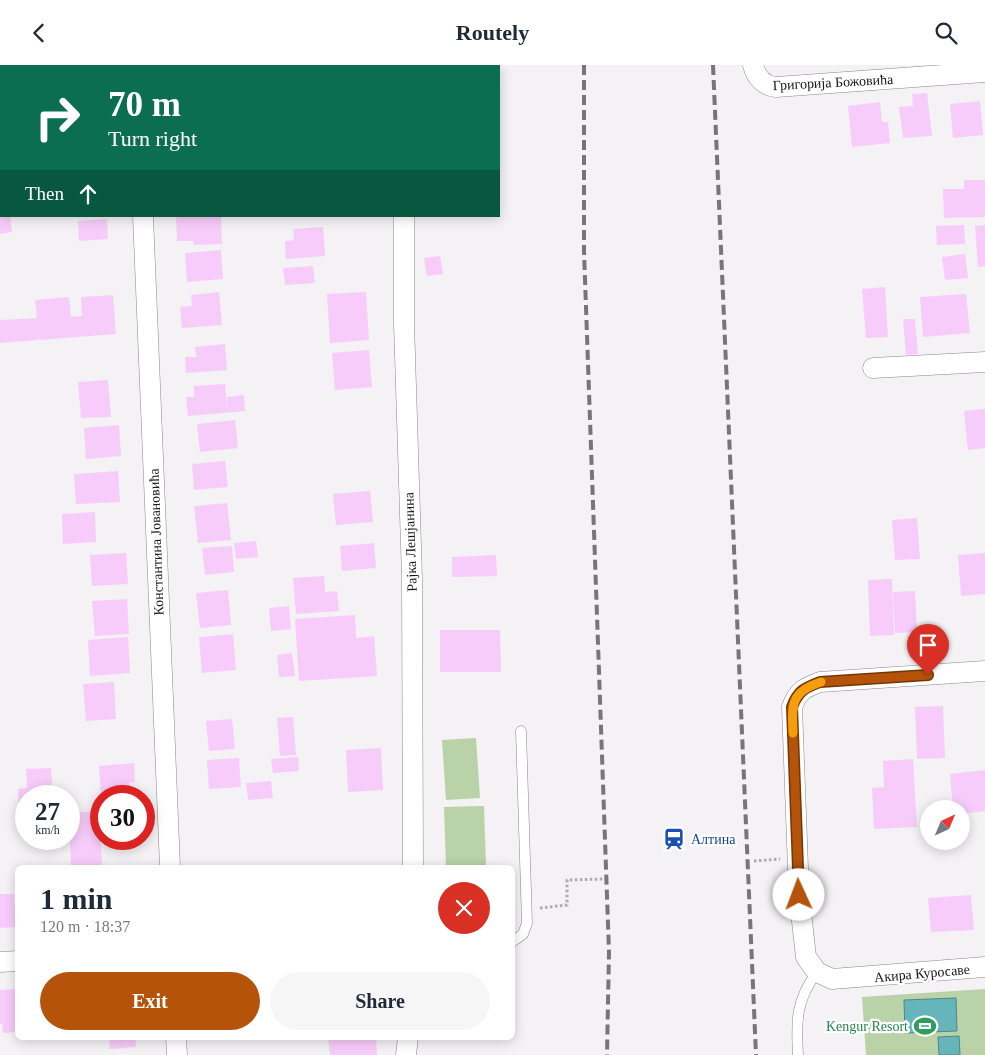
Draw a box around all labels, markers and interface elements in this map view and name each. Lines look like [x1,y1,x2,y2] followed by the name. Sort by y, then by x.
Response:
[25,19,53,47] icon: back
[932,19,960,47] icon: search
[456,20,529,45] text: Routely
[772,72,894,93] street label: Григорија Божовића
[25,85,90,150] icon: right
[108,85,181,124] text: 70 m
[108,126,197,151] text: Turn right
[74,180,102,208] icon: ahead
[25,183,64,204] text: Then
[146,467,167,616] street label: Константина Јовановића
[401,491,420,592] street label: Рајка Лешјанина
[907,624,949,675] pin
[914,631,942,659] icon: arrive
[90,785,155,850] speed limit sign: 30
[35,798,60,825] text: 27
[920,800,970,850] north arrow
[920,800,970,850] map controls
[35,823,60,837] text: km/h
[661,826,687,852] station icon: Алтина
[691,832,736,847] place label: Алтина
[772,868,824,920] position arrow
[40,882,113,915] text: 1 min
[438,882,490,934] button: close
[40,918,130,935] text: 120 m · 18:37
[874,962,971,985] street label: Акира Куросаве
[40,972,260,1030] button: Exit
[270,972,490,1030] button: Share
[912,1013,938,1039] sports icon: Kengur Resort
[826,1019,908,1034] place label: Kengur Resort

